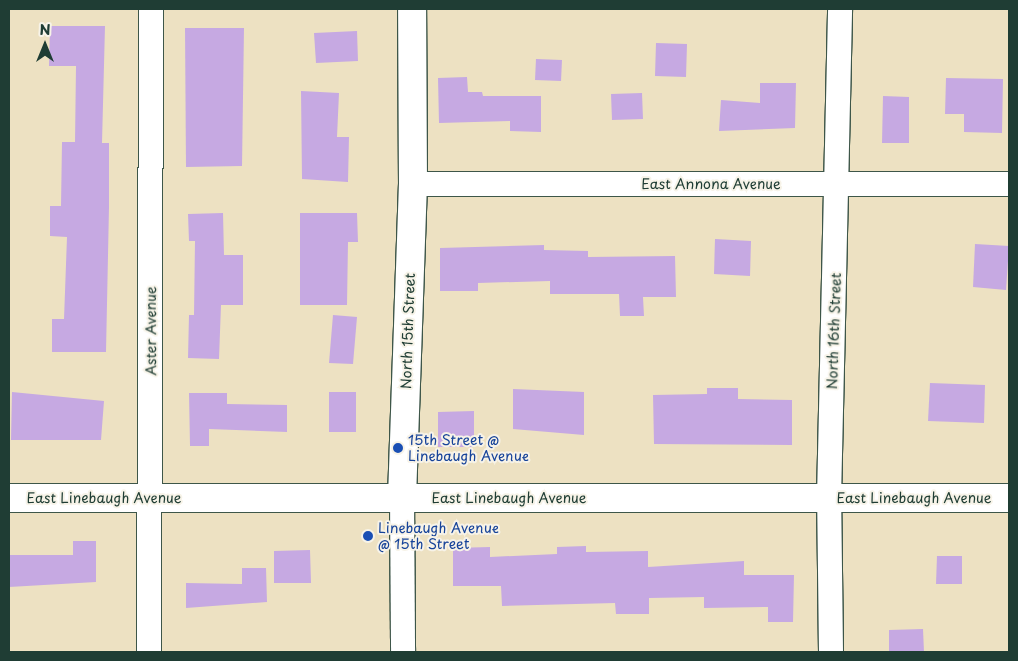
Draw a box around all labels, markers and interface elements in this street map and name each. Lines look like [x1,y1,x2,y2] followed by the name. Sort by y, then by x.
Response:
[39,19,51,40] text: N
[20,20,70,70] north arrow
[641,176,781,192] street label: East Annona Avenue
[398,271,418,391] street label: North 15th Street
[824,271,844,391] street label: North 16th Street
[143,286,159,376] street label: Aster Avenue
[408,432,530,464] place label: 15th Street @ Linebaugh Avenue
[392,442,404,454] marker: 15th Street @ Linebaugh Avenue
[26,490,182,506] street label: East Linebaugh Avenue
[431,490,587,506] street label: East Linebaugh Avenue
[836,490,992,506] street label: East Linebaugh Avenue
[378,520,500,552] place label: Linebaugh Avenue @ 15th Street
[362,530,374,542] marker: Linebaugh Avenue @ 15th Street

